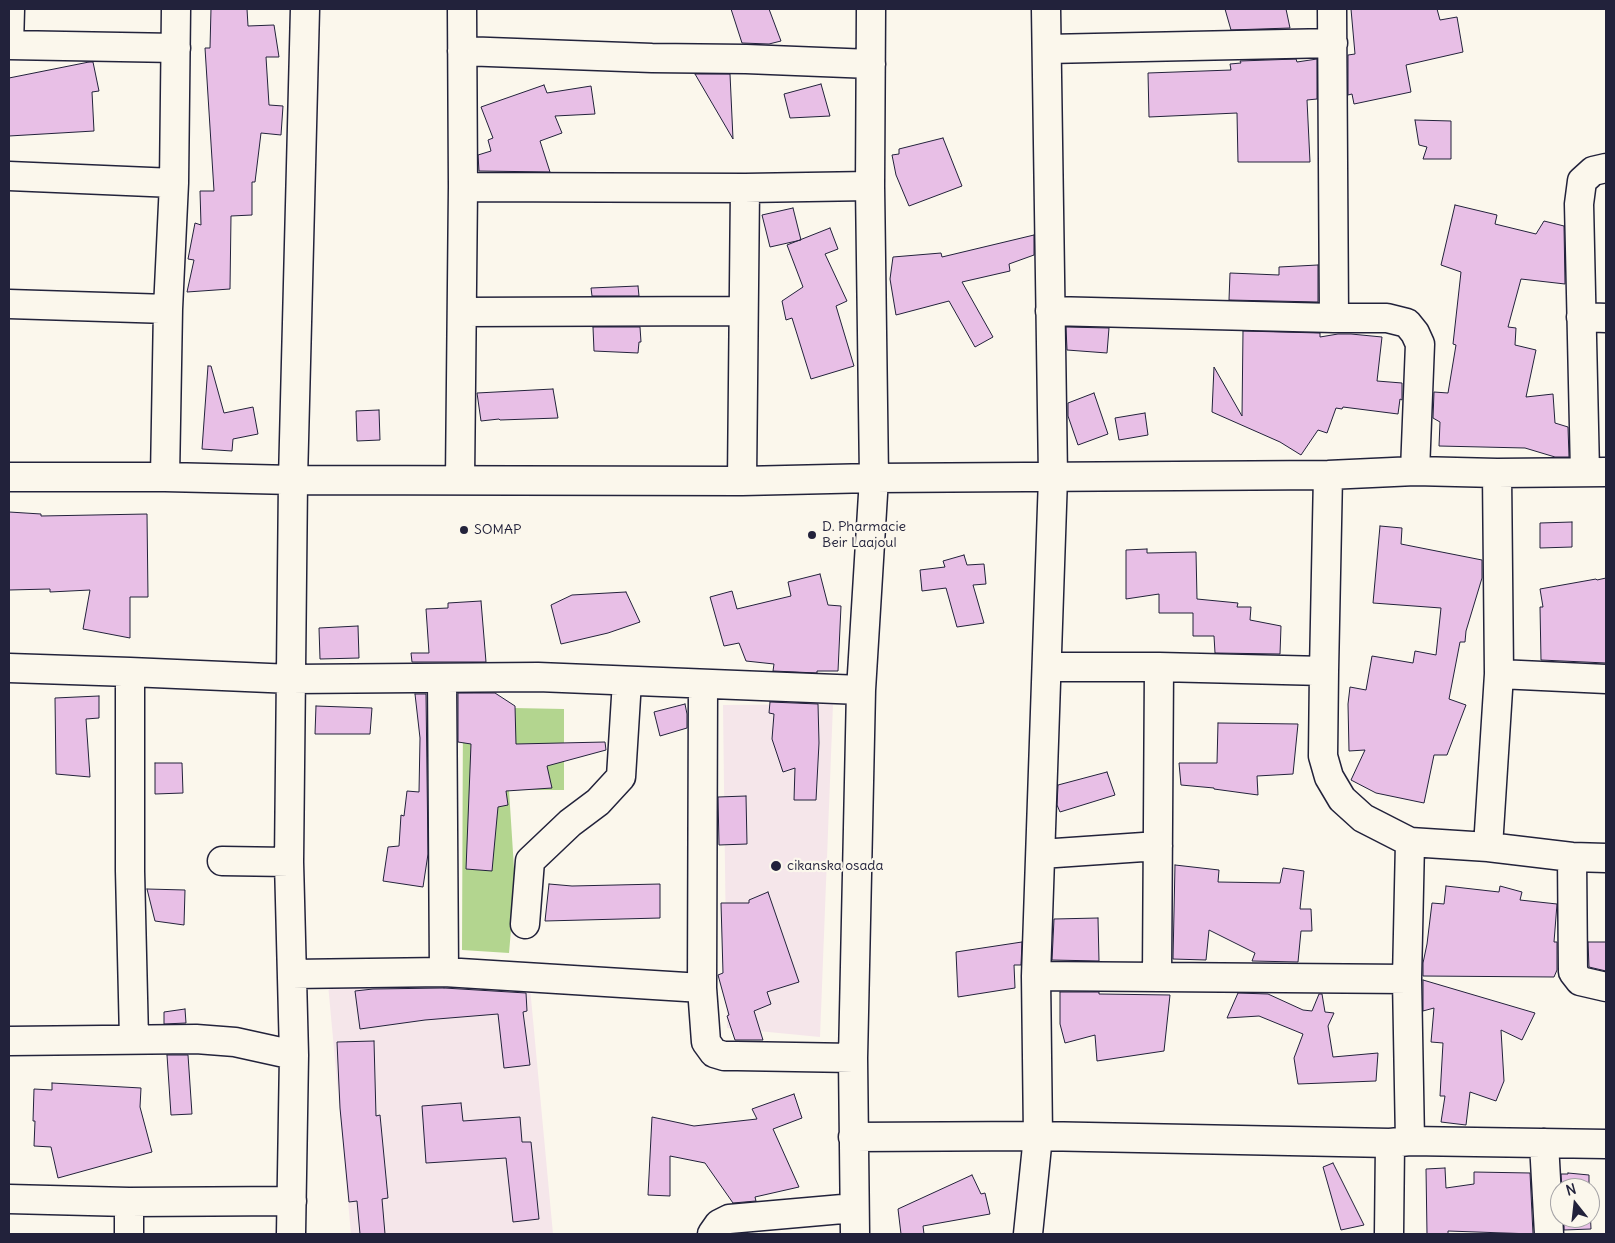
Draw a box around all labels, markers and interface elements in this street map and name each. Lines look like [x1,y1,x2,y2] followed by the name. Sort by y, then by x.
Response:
[822,519,906,552] place label: D. Pharmacie Beir Laajoul
[474,522,521,538] place label: SOMAP
[458,524,470,536] marker: SOMAP
[806,529,818,541] marker: D. Pharmacie Beir Laajoul
[787,858,884,874] place label: cikanska osada
[769,859,783,873] marker: cikanska osada
[1550,1178,1600,1228] north arrow
[1564,1180,1578,1200] text: N

